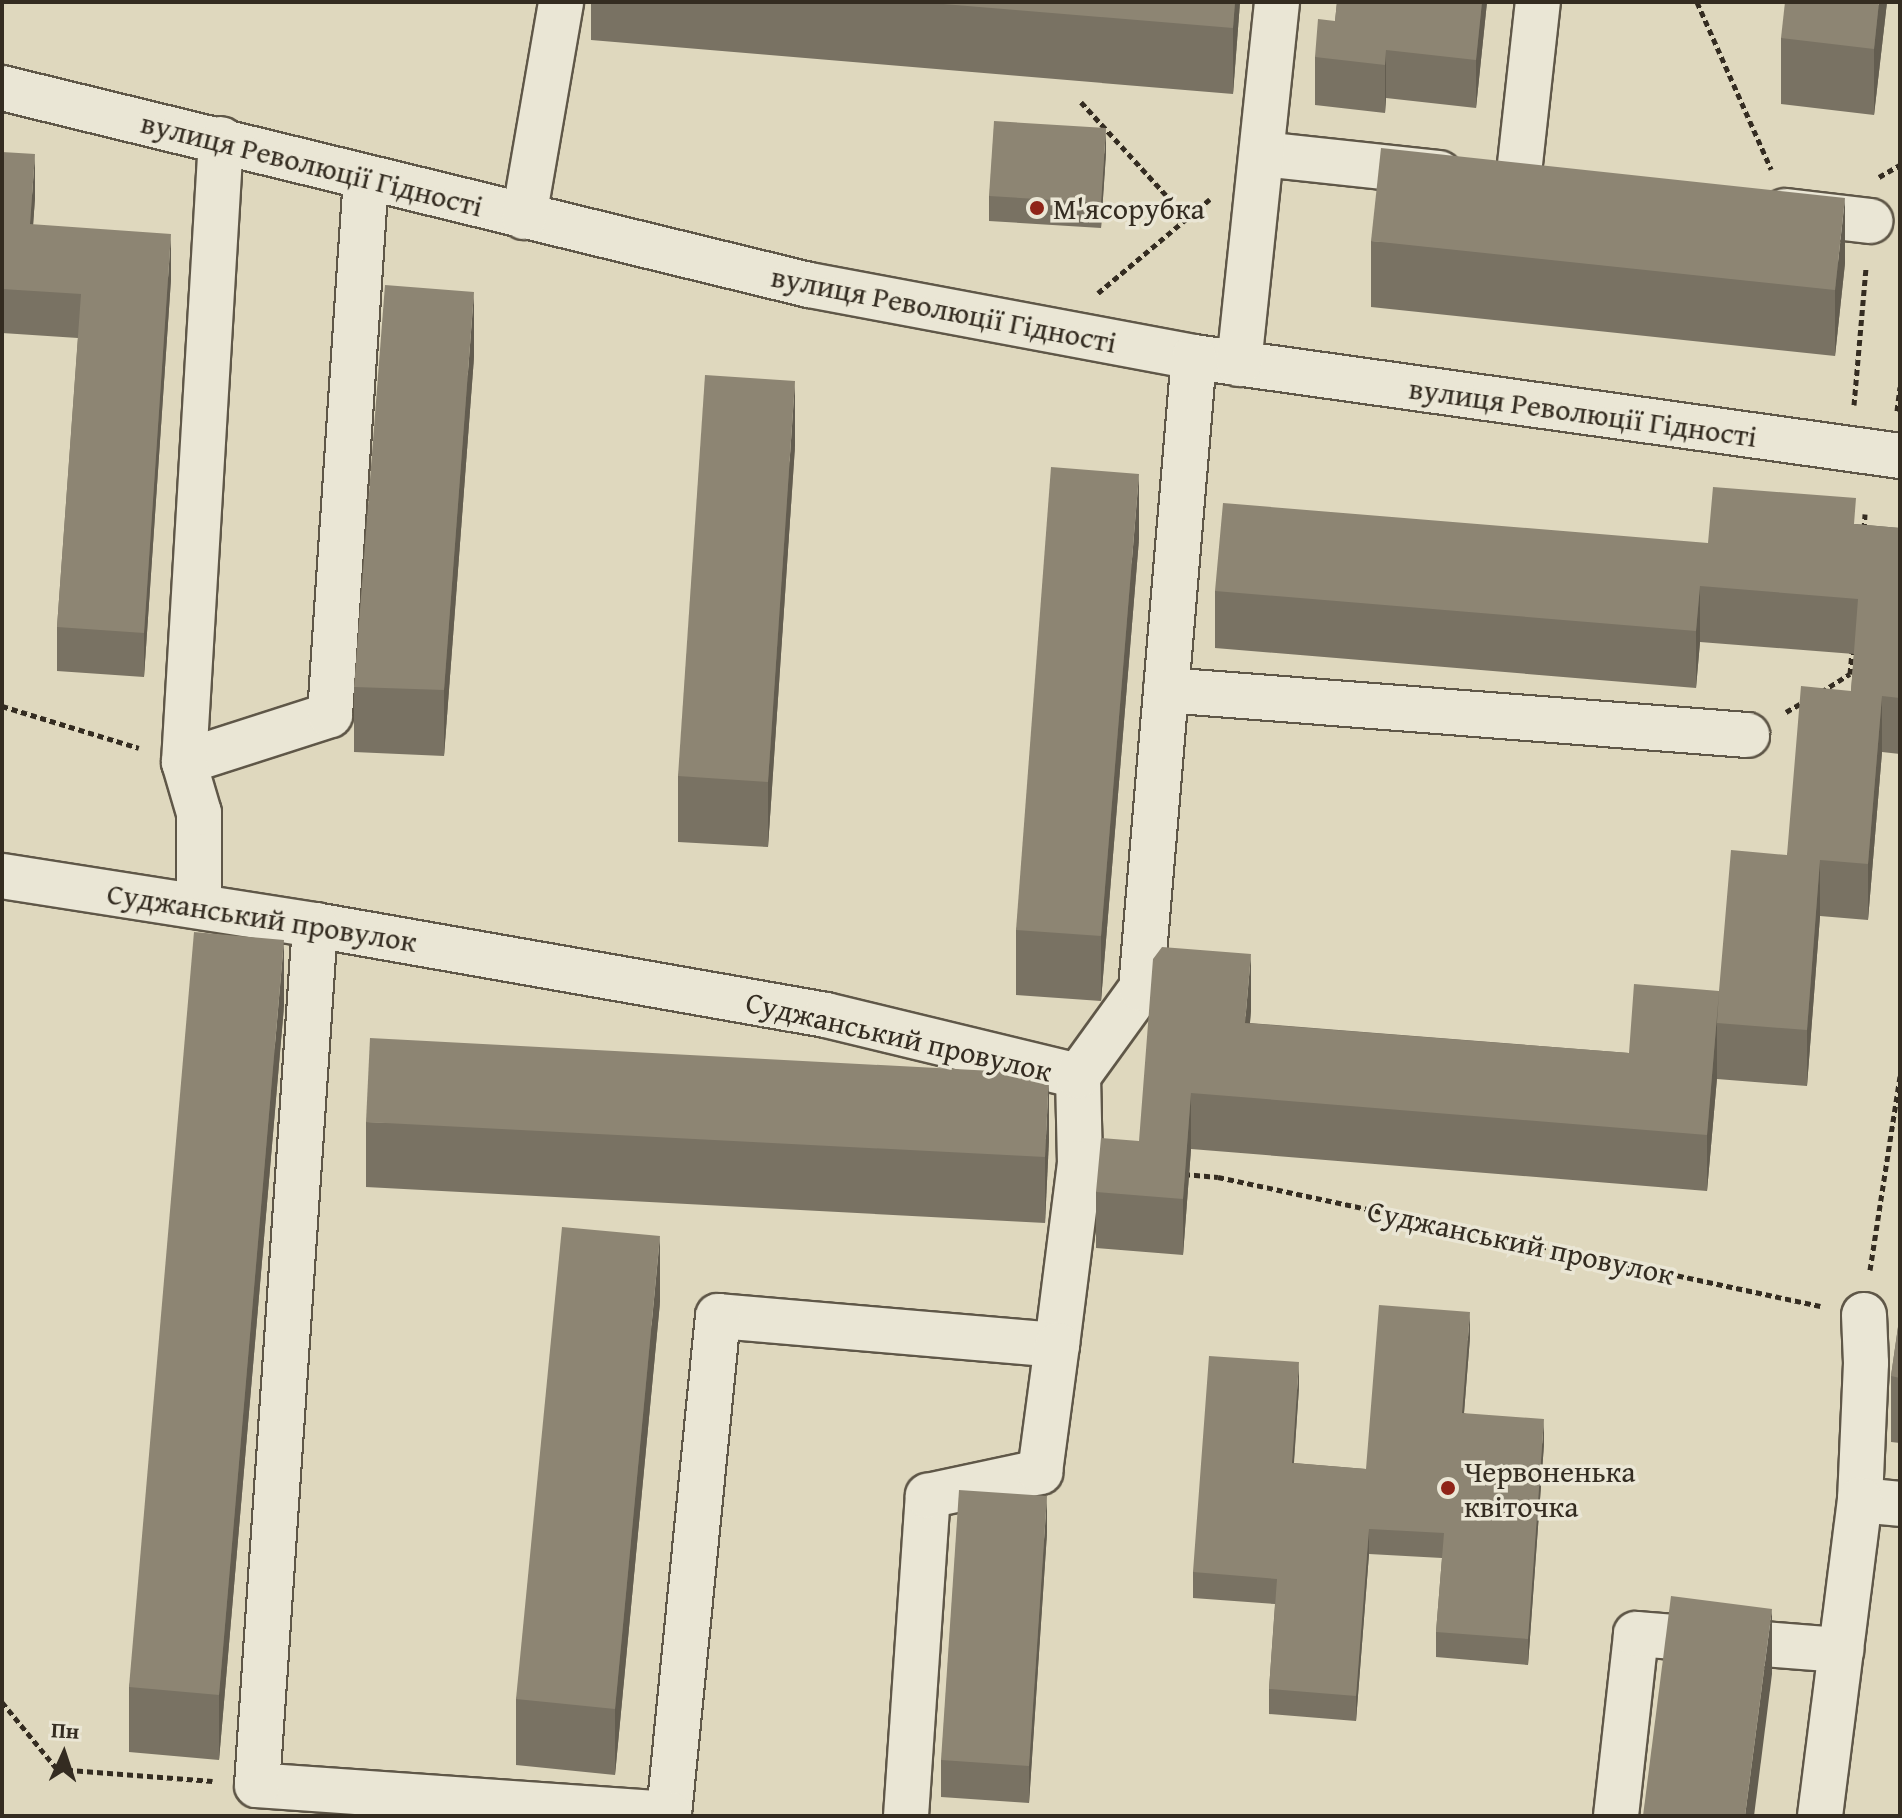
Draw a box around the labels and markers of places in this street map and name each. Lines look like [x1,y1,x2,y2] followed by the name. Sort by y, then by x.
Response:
[1053,190,1205,226] place label: М'ясорубка
[1028,199,1046,217] marker: М'ясорубка
[1464,1453,1636,1524] place label: Червоненька квіточка
[1439,1479,1457,1497] marker: Червоненька квіточка

